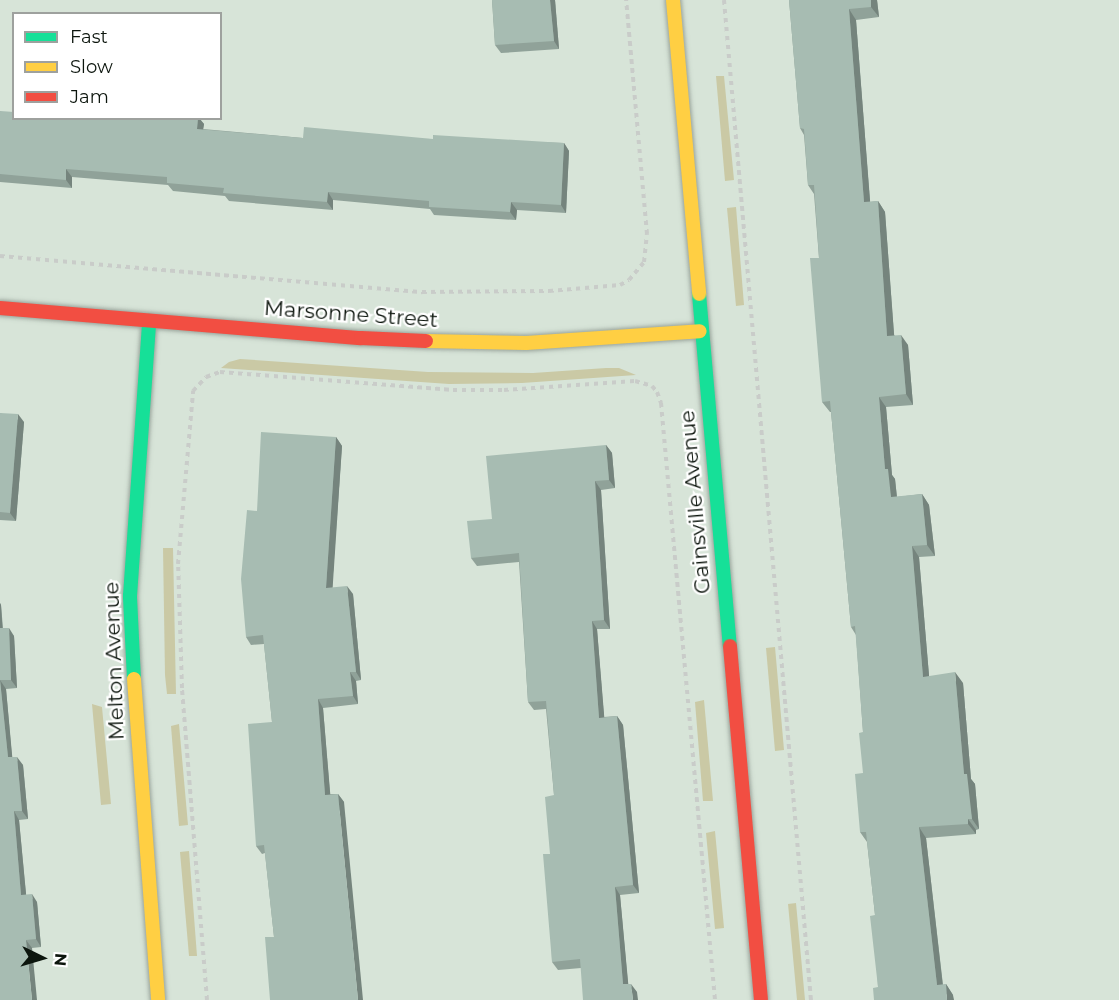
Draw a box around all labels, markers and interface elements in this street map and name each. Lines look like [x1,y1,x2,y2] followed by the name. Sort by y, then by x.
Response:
[12,12,222,120] legend
[70,26,108,48] text: Fast
[70,56,113,78] text: Slow
[70,86,109,108] text: Jam
[263,295,439,333] street label: Marsonne Street
[674,409,716,595] street label: Gainsville Avenue
[99,581,129,741] street label: Melton Avenue
[12,928,72,988] north arrow
[50,952,70,967] text: N

